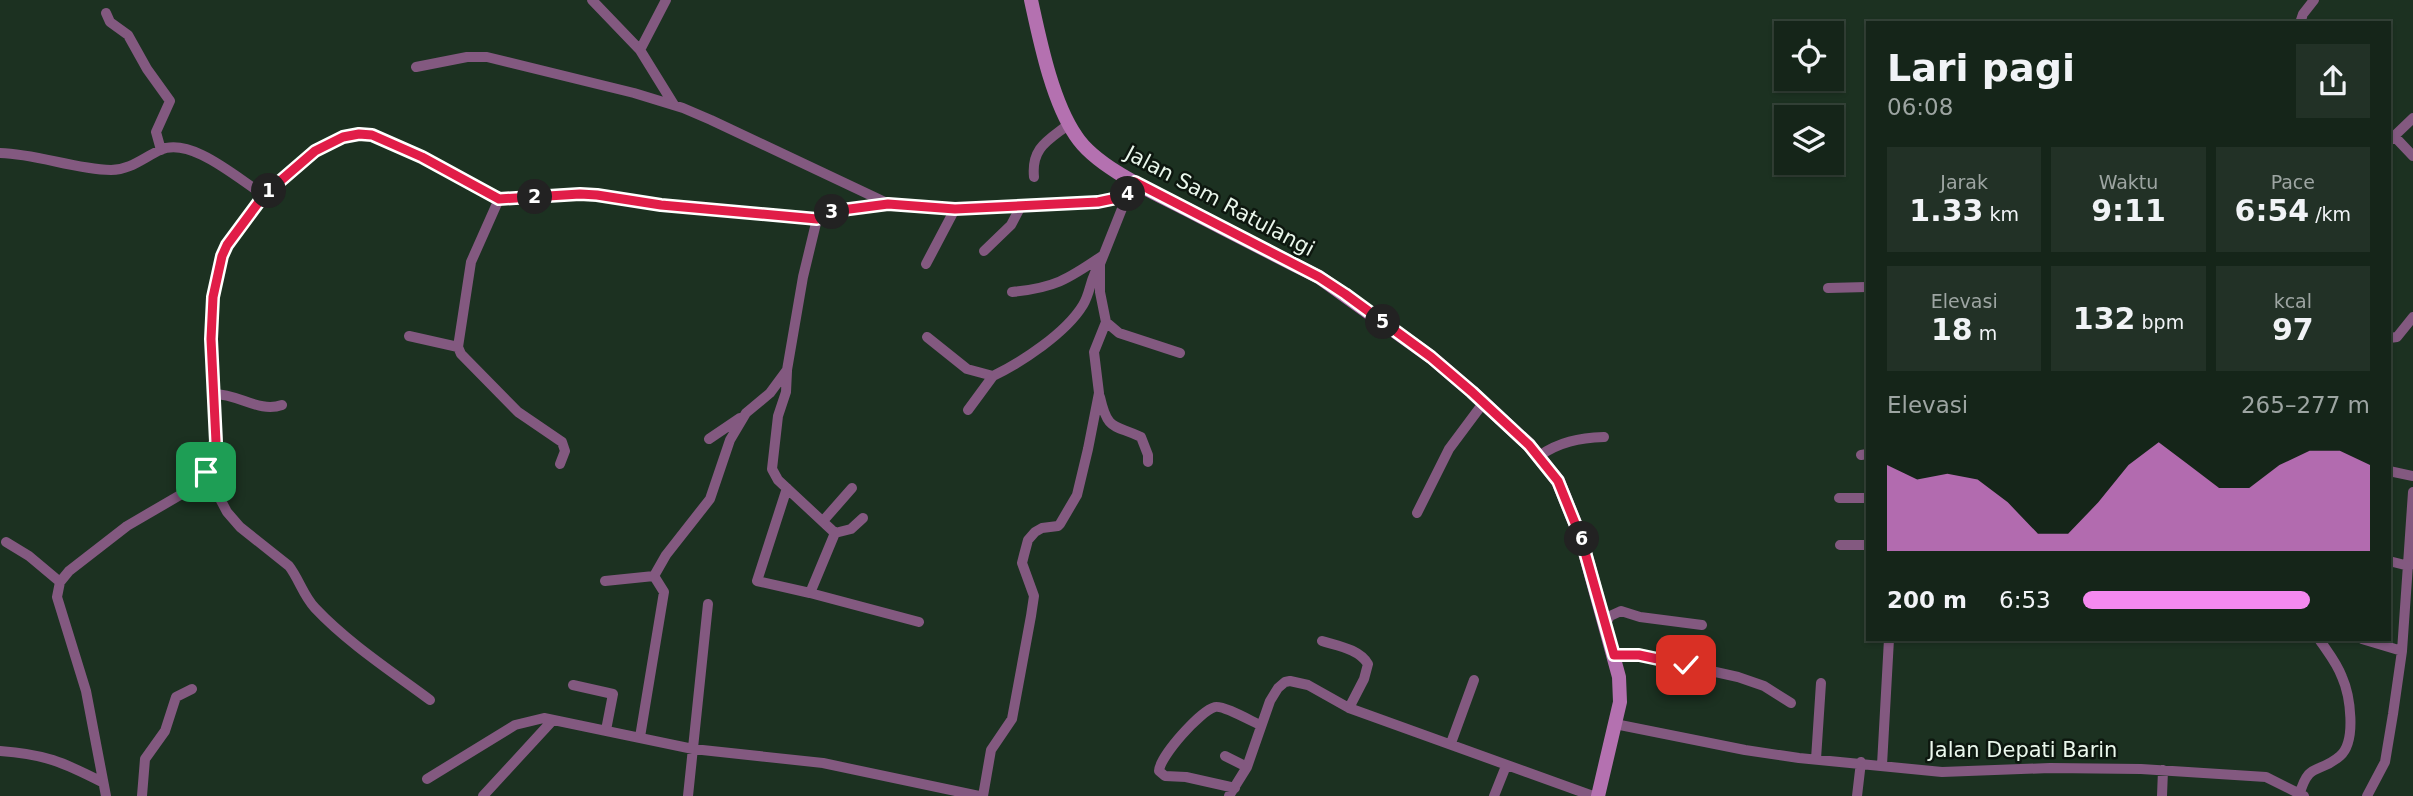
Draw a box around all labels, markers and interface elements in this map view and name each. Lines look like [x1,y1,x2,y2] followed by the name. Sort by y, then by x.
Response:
[1774,21,1844,175] map controls
[1774,21,1844,91] button: locate
[2296,44,2370,118] button: share
[1887,46,2075,90] text: Lari pagi
[1887,94,1953,120] text: 06:08
[1774,105,1844,175] button: layers
[1120,140,1319,261] street label: Jalan Sam Ratulangi
[1940,171,1988,193] text: Jarak
[2099,171,2158,193] text: Waktu
[2271,171,2315,193] text: Pace
[252,174,286,208] pin: 1
[1110,176,1146,212] pin: 4
[262,179,275,201] text: 1
[518,180,552,214] pin: 2
[1121,182,1134,204] text: 4
[528,185,541,207] text: 2
[1909,193,1983,228] text: 1.33
[2091,193,2166,228] text: 9:11
[2235,193,2309,228] text: 6:54
[814,194,850,230] pin: 3
[825,200,838,222] text: 3
[1983,203,2019,225] text: km
[2309,203,2351,225] text: /km
[1931,290,1998,312] text: Elevasi
[2274,290,2312,312] text: kcal
[2073,301,2135,336] text: 132
[1366,304,1400,340] pin: 5
[1376,310,1389,332] text: 5
[2135,311,2184,333] text: bpm
[1931,312,1973,347] text: 18
[2272,312,2314,347] text: 97
[1973,322,1997,344] text: m
[1887,392,1968,418] text: Elevasi
[2241,392,2370,418] text: 265–277 m
[176,442,236,502] pin
[187,453,225,491] icon: arrive
[1564,522,1600,556] pin: 6
[1575,527,1588,549] text: 6
[1887,587,1967,613] text: 200 m
[1999,587,2051,613] text: 6:53
[1656,635,1716,695] pin
[1667,646,1705,684] icon: check
[1927,738,2117,762] street label: Jalan Depati Barin

